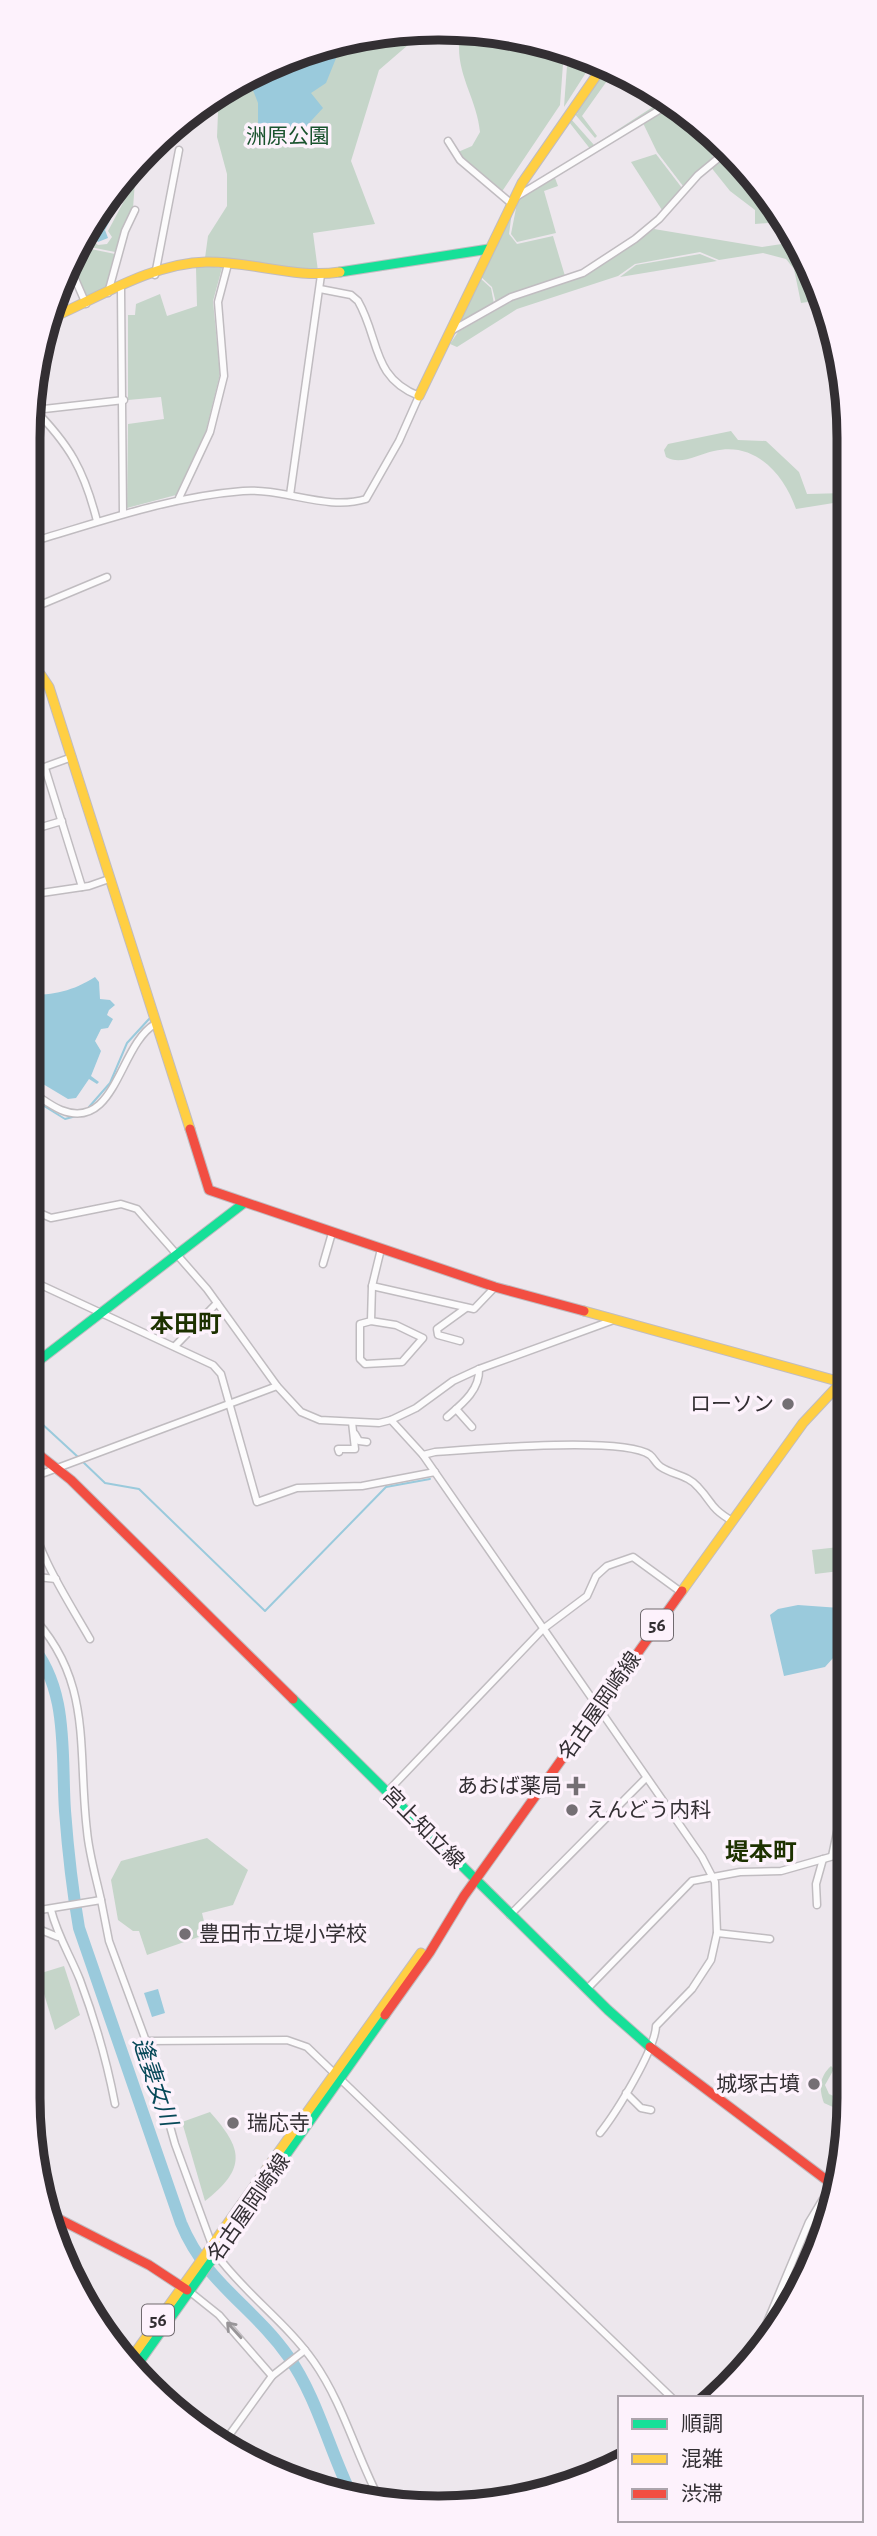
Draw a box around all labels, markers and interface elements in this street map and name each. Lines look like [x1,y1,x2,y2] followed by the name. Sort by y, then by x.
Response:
[246,125,330,147] park label: 洲原公園
[150,1311,222,1337] district label: 本田町
[690,1394,774,1415] place label: ローソン
[780,1396,796,1412] marker: ローソン
[641,1610,673,1640] road number: 56
[554,1648,645,1764] street label: 名古屋岡崎線
[457,1775,562,1797] place label: あおば薬局
[568,1778,584,1794] marker: あおば薬局
[378,1783,468,1873] street label: 宮上知立線
[586,1799,711,1821] place label: えんどう内科
[564,1802,580,1818] marker: えんどう内科
[725,1839,797,1865] district label: 堤本町
[199,1923,367,1945] place label: 豊田市立堤小学校
[177,1926,193,1942] marker: 豊田市立堤小学校
[128,2034,183,2132] water label: 逢妻女川
[716,2073,800,2095] place label: 城塚古墳
[806,2076,822,2092] marker: 城塚古墳
[247,2112,310,2134] place label: 瑞応寺
[225,2115,241,2131] marker: 瑞応寺
[203,2150,294,2266] street label: 名古屋岡崎線
[142,2304,174,2336] road number: 56
[226,2322,242,2340] one-way arrow
[618,2396,863,2522] legend
[681,2413,723,2435] text: 順調
[681,2448,723,2470] text: 混雑
[681,2483,723,2505] text: 渋滞

